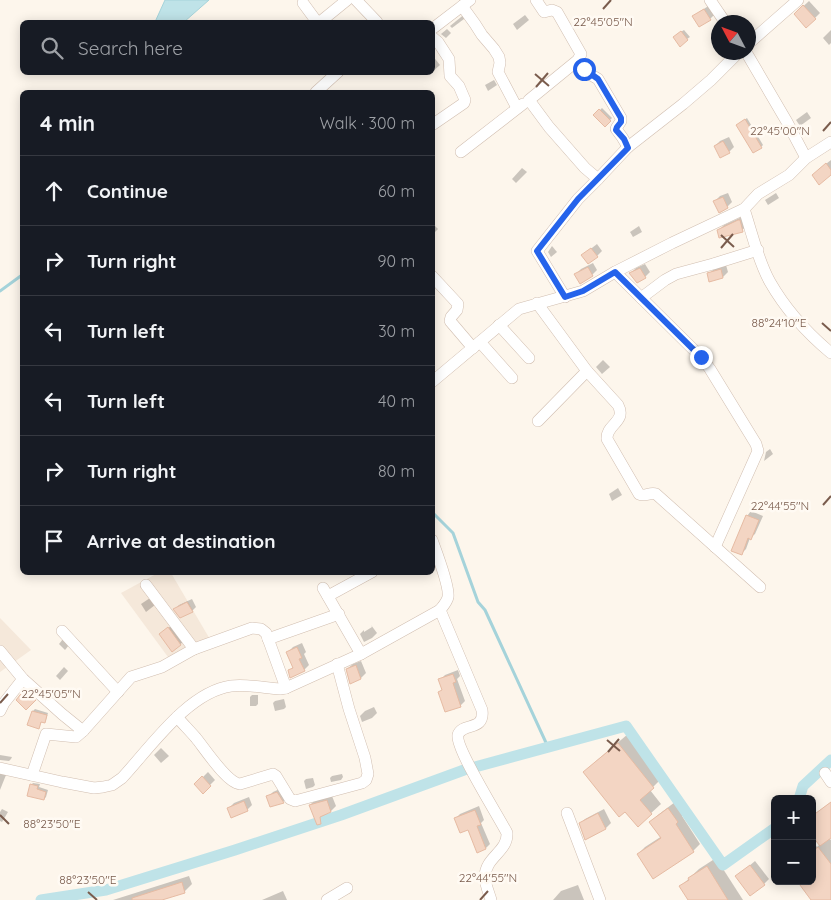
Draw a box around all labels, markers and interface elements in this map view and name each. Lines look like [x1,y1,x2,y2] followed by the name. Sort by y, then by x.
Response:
[573,14,633,29] text: 22°45'05"N
[711,15,756,60] north arrow
[20,20,435,75] search box
[38,34,66,62] icon: search
[78,36,183,60] text: Search here
[573,58,596,81] route start
[40,110,95,136] text: 4 min
[320,113,415,133] text: Walk · 300 m
[750,123,810,138] text: 22°45'00"N
[40,177,68,205] icon: ahead
[87,179,168,203] text: Continue
[378,181,415,201] text: 60 m
[40,247,68,275] icon: right
[87,249,176,273] text: Turn right
[378,251,415,271] text: 90 m
[751,315,807,330] text: 88°24'10"E
[40,317,68,345] icon: left
[87,319,165,343] text: Turn left
[378,321,415,341] text: 30 m
[690,346,713,369] route end
[40,387,68,415] icon: left
[87,389,165,413] text: Turn left
[378,391,415,411] text: 40 m
[40,457,68,485] icon: right
[87,459,176,483] text: Turn right
[378,461,415,481] text: 80 m
[751,498,809,513] text: 22°44'55"N
[40,527,68,555] icon: arrive
[87,529,276,553] text: Arrive at destination
[21,686,81,701] text: 22°45'05"N
[771,795,816,885] map controls
[771,795,816,840] button: +
[23,816,81,831] text: 88°23'50"E
[771,840,816,885] button: −
[459,870,517,885] text: 22°44'55"N
[59,872,117,887] text: 88°23'50"E

